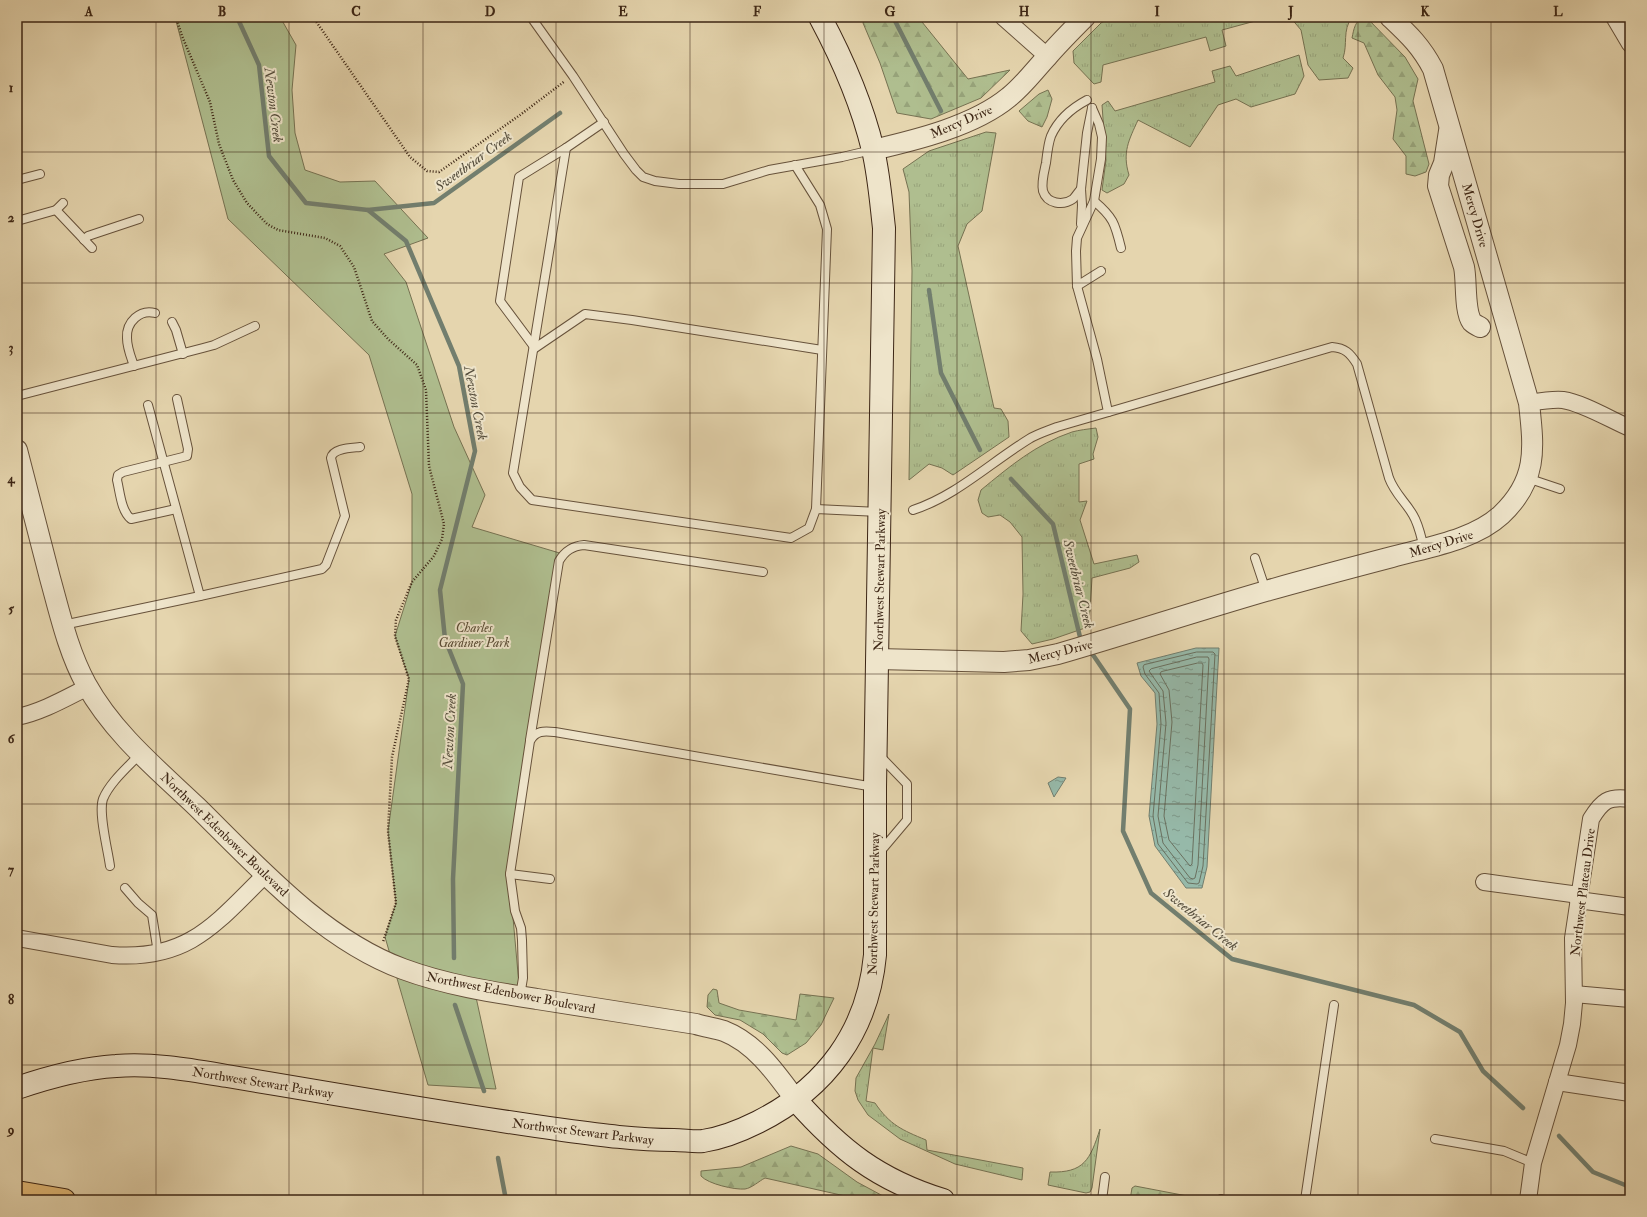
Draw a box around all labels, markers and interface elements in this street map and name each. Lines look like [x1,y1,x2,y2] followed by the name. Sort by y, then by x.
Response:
[84,4,94,20] text: A
[218,4,226,20] text: B
[351,4,361,20] text: C
[485,4,496,20] text: D
[618,4,628,20] text: E
[753,4,762,20] text: F
[885,4,896,20] text: G
[1019,4,1030,20] text: H
[1154,4,1160,20] text: I
[1287,4,1294,21] text: J
[1420,4,1430,20] text: K
[1553,4,1563,20] text: L
[260,66,287,144] water label: Newton Creek
[9,80,14,96] text: 1
[928,101,996,143] street label: Mercy Drive
[431,128,515,196] water label: Sweetbriar Creek
[1457,181,1492,250] street label: Mercy Drive
[8,210,15,226] text: 2
[9,340,14,356] text: 3
[460,364,491,442] water label: Newton Creek
[6,471,15,487] text: 4
[871,508,890,651] street label: Northwest Stewart Parkway
[1407,526,1476,562] street label: Mercy Drive
[1059,537,1098,630] water label: Sweetbriar Creek
[8,601,14,617] text: 5
[438,620,510,651] park label: Charles Gardiner Park
[1026,636,1095,669] street label: Mercy Drive
[439,693,460,770] water label: Newton Creek
[8,731,16,747] text: 6
[157,769,292,901] street label: Northwest Edenbower Boulevard
[1567,827,1599,957] street label: Northwest Plateau Drive
[865,832,884,975] street label: Northwest Stewart Parkway
[8,862,15,878] text: 7
[1159,884,1242,955] water label: Sweetbriar Creek
[425,969,597,1017] street label: Northwest Edenbower Boulevard
[8,992,14,1008] text: 8
[191,1064,335,1103] street label: Northwest Stewart Parkway
[511,1115,655,1150] street label: Northwest Stewart Parkway
[6,1122,15,1138] text: 9

